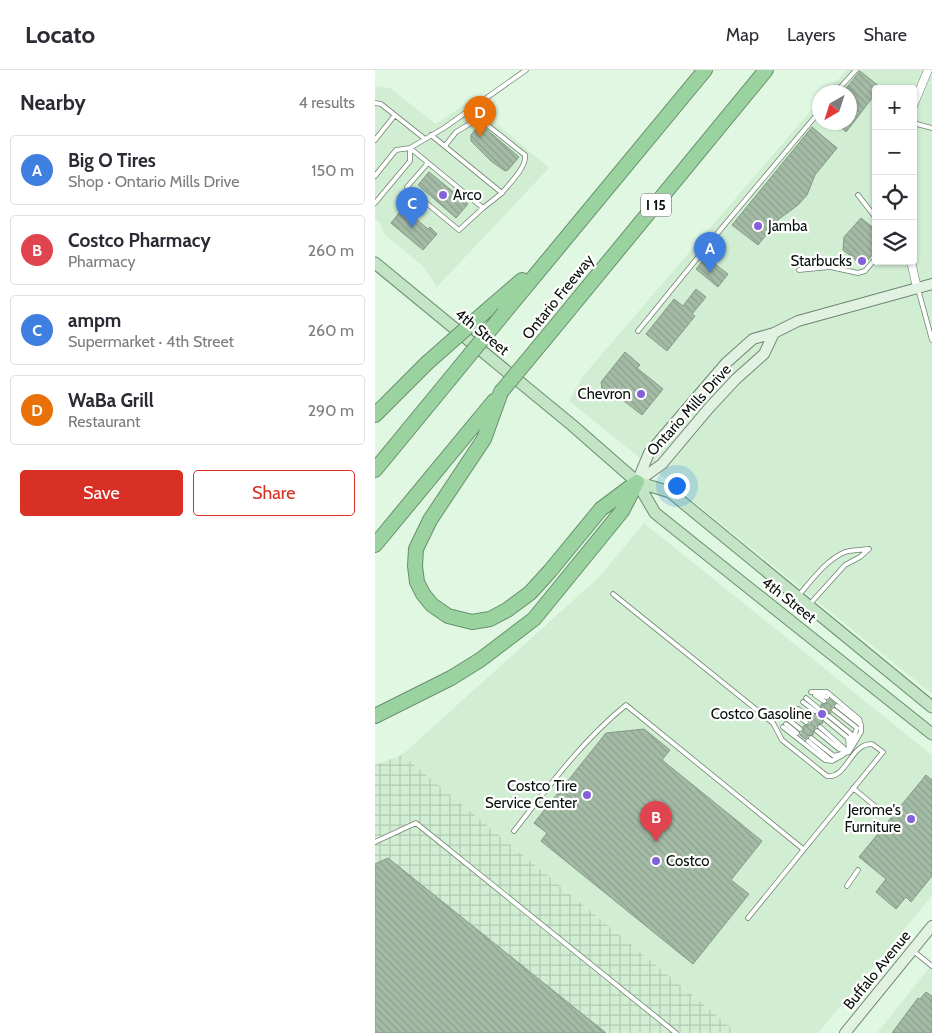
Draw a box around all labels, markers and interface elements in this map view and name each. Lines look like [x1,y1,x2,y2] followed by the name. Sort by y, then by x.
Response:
[25,20,95,49] text: Locato
[726,24,759,46] text: Map
[787,24,836,46] text: Layers
[864,24,907,46] text: Share
[812,85,857,130] north arrow
[872,85,917,265] map controls
[872,85,917,130] button: +
[20,90,86,115] text: Nearby
[298,93,355,112] text: 4 results
[464,96,496,137] pin: D
[872,130,917,175] button: −
[68,149,156,172] text: Big O Tires
[32,161,42,180] text: A
[311,161,354,180] text: 150 m
[68,172,239,191] text: Shop · Ontario Mills Drive
[872,175,917,220] button: locate
[453,186,482,204] place label: Arco
[396,187,428,228] pin: C
[437,189,449,201] marker: Arco
[641,194,671,216] road number: I 15
[767,217,808,235] place label: Jamba
[752,220,764,232] marker: Jamba
[872,220,917,265] button: layers
[68,229,211,252] text: Costco Pharmacy
[694,232,726,273] pin: A
[32,241,42,260] text: B
[308,241,354,260] text: 260 m
[518,251,598,343] street label: Ontario Freeway
[68,252,136,271] text: Pharmacy
[791,252,852,270] place label: Starbucks
[856,255,868,267] marker: Starbucks
[452,305,512,359] street label: 4th Street
[68,309,121,332] text: ampm
[32,321,42,340] text: C
[308,321,354,340] text: 260 m
[68,332,234,351] text: Supermarket · 4th Street
[643,360,735,460] street label: Ontario Mills Drive
[577,385,631,403] place label: Chevron
[635,388,647,400] marker: Chevron
[68,389,154,412] text: WaBa Grill
[31,401,43,420] text: D
[308,401,354,420] text: 290 m
[68,412,140,431] text: Restaurant
[20,470,183,516] button: Save
[193,470,355,516] button: Share
[664,473,690,499] your location
[758,573,820,627] street label: 4th Street
[711,705,812,723] place label: Costco Gasoline
[816,708,828,720] marker: Costco Gasoline
[485,777,577,812] place label: Costco Tire Service Center
[581,789,593,801] marker: Costco Tire Service Center
[640,801,672,842] pin: B
[844,801,901,836] place label: Jerome's Furniture
[905,813,917,825] marker: Jerome's Furniture
[666,852,709,870] place label: Costco
[650,855,662,867] marker: Costco
[840,927,915,1013] street label: Buffalo Avenue

